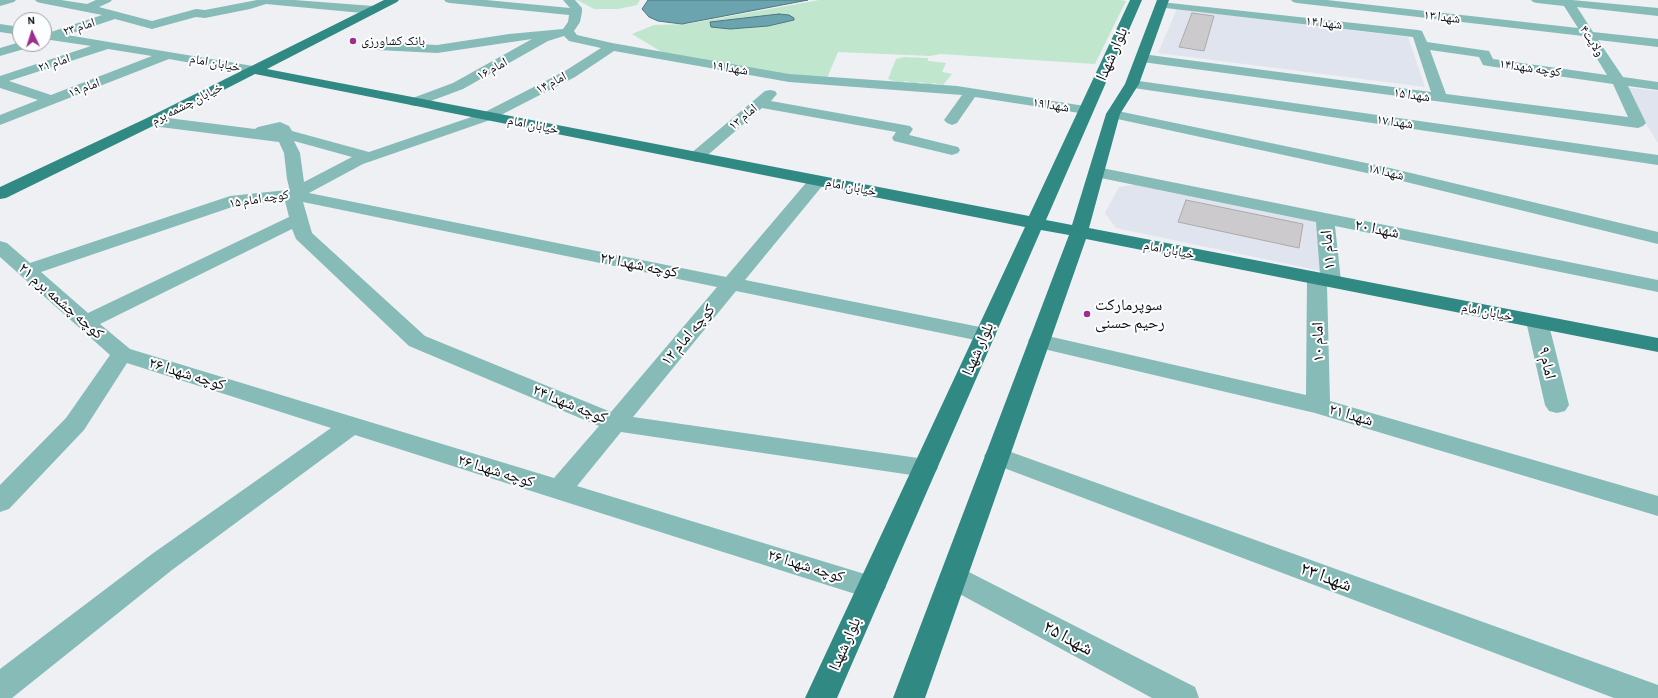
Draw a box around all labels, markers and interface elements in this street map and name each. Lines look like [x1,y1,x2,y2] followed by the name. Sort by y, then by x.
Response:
[1423,7,1461,27] street label: شهدا ۱۳
[12,12,52,52] north arrow
[1305,13,1343,33] street label: شهدا ۱۴
[27,15,35,26] text: N
[61,15,97,39] street label: امام ۲۳
[1576,23,1608,59] street label: ولایت۴
[1092,24,1132,84] street label: بلوار شهدا
[361,33,425,49] place label: بانک کشاورزی
[348,36,358,46] marker: بانک کشاورزی
[36,51,72,75] street label: امام ۲۱
[188,51,242,75] street label: خیابان امام
[474,54,510,84] street label: امام ۱۶
[1498,56,1562,80] street label: کوچه شهدا۱۴
[711,57,749,79] street label: شهدا ۱۹
[533,68,569,98] street label: امام ۱۴
[66,75,102,101] street label: امام ۱۹
[149,79,225,129] street label: خیابان چشمه برم
[1393,85,1431,105] street label: شهدا ۱۵
[1032,94,1070,116] street label: شهدا ۱۹
[726,101,760,133] street label: امام ۱۳
[506,112,560,138] street label: خیابان امام
[1376,112,1414,132] street label: شهدا ۱۷
[1366,160,1406,184] street label: شهدا ۱۸
[824,174,878,200] street label: خیابان امام
[228,187,290,211] street label: کوچه امام ۱۵
[1353,215,1401,243] street label: شهدا ۲۰
[1317,229,1339,271] street label: امام ۱۱
[1142,237,1196,263] street label: خیابان امام
[598,248,680,282] street label: کوچه شهدا ۲۲
[14,259,108,343] street label: کوچه چشمه برم ۲۱
[1095,295,1165,333] place label: سوپرمارکت رحیم حسنی
[1460,299,1514,325] street label: خیابان امام
[657,300,719,370] street label: کوچه امام ۱۲
[1082,309,1092,319] marker: سوپرمارکت رحیم حسنی
[958,319,998,379] street label: بلوار شهدا
[1308,322,1328,362] street label: امام ۱۰
[1534,345,1560,381] street label: امام ۹
[146,353,228,395] street label: کوچه شهدا ۲۶
[530,380,610,428] street label: کوچه شهدا ۲۴
[1327,400,1375,430] street label: شهدا ۲۱
[455,450,537,492] street label: کوچه شهدا ۲۶
[765,545,847,587] street label: کوچه شهدا ۲۶
[1297,557,1355,597] street label: شهدا ۲۳
[825,614,865,674] street label: بلوار شهدا
[1039,615,1097,661] street label: شهدا ۲۵

